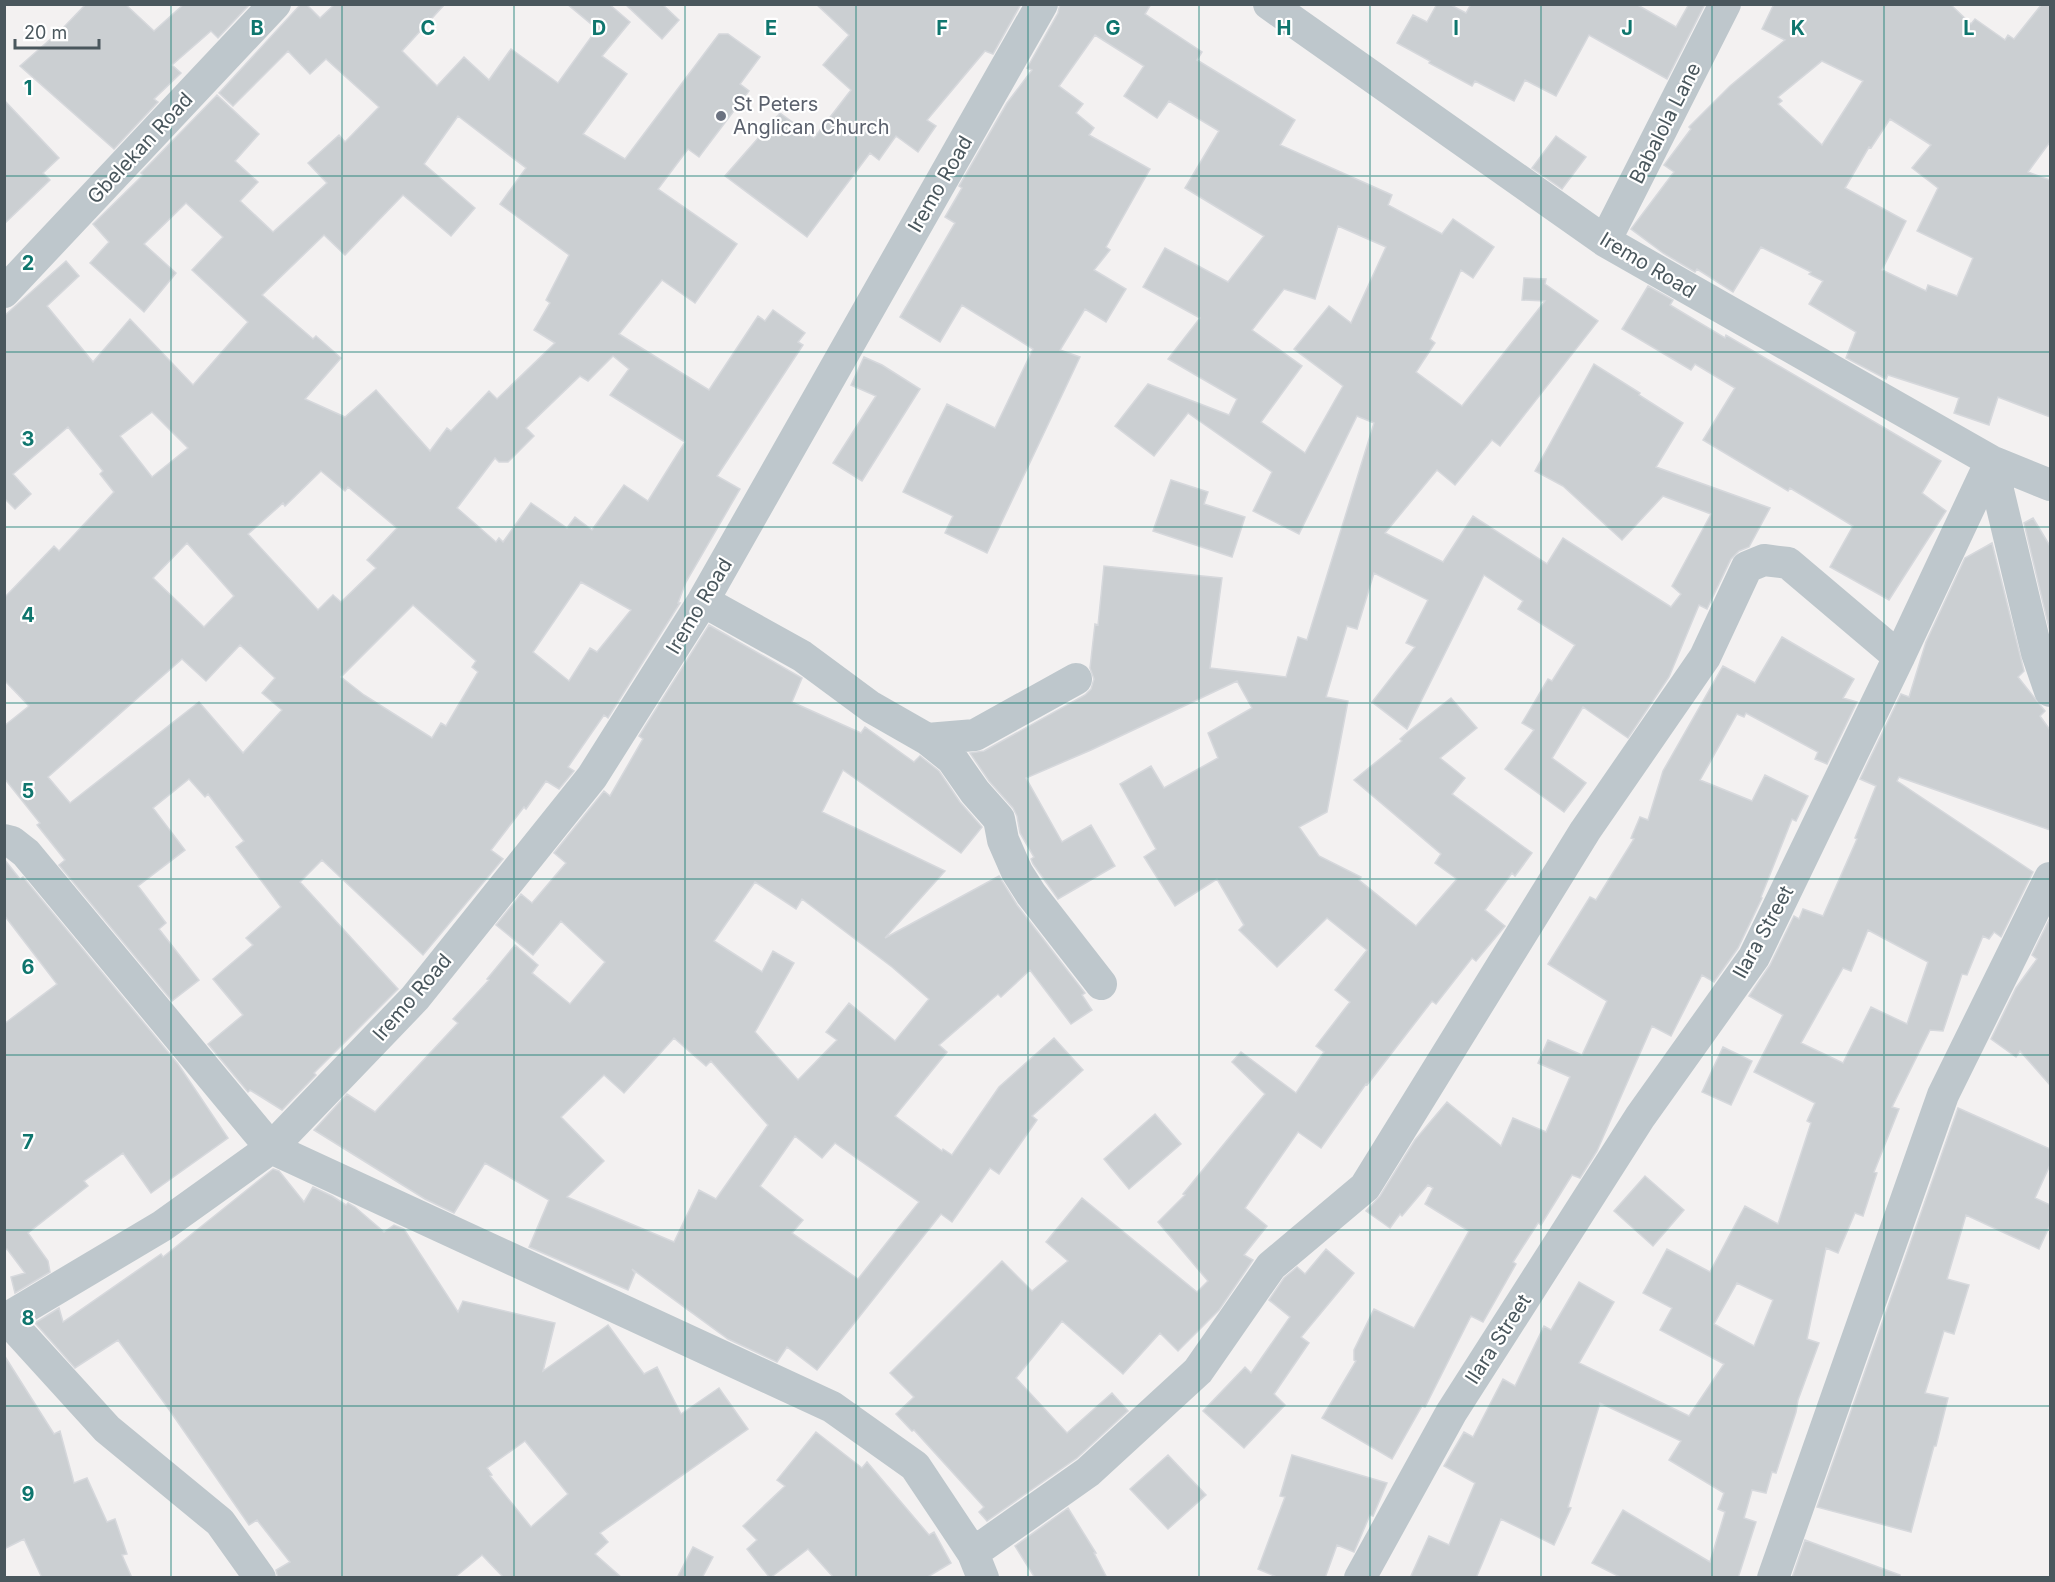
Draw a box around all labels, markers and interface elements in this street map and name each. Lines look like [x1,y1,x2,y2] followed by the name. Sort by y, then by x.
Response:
[15,12,99,50] scale bar
[250,16,264,40] text: B
[421,16,435,40] text: C
[592,16,606,40] text: D
[765,16,777,40] text: E
[936,16,948,40] text: F
[1105,16,1121,40] text: G
[1277,16,1291,40] text: H
[1453,16,1459,40] text: I
[1621,16,1633,40] text: J
[1791,16,1805,40] text: K
[1963,16,1975,40] text: L
[24,22,67,43] text: 20 m
[1624,59,1706,187] street label: Babalola Lane
[24,76,32,100] text: 1
[82,87,198,209] street label: Gbelekan Road
[733,92,890,139] place label: St Peters Anglican Church
[714,109,728,123] marker: St Peters Anglican Church
[903,131,977,237] street label: Iremo Road
[1596,227,1700,303] street label: Iremo Road
[22,251,34,275] text: 2
[22,427,34,451] text: 3
[661,554,737,658] street label: Iremo Road
[21,603,35,627] text: 4
[22,779,34,803] text: 5
[1728,881,1799,983] street label: Ilara Street
[368,949,456,1045] street label: Iremo Road
[22,955,35,979] text: 6
[22,1130,34,1154] text: 7
[1460,1289,1536,1388] street label: Ilara Street
[21,1306,35,1330] text: 8
[22,1482,35,1506] text: 9

